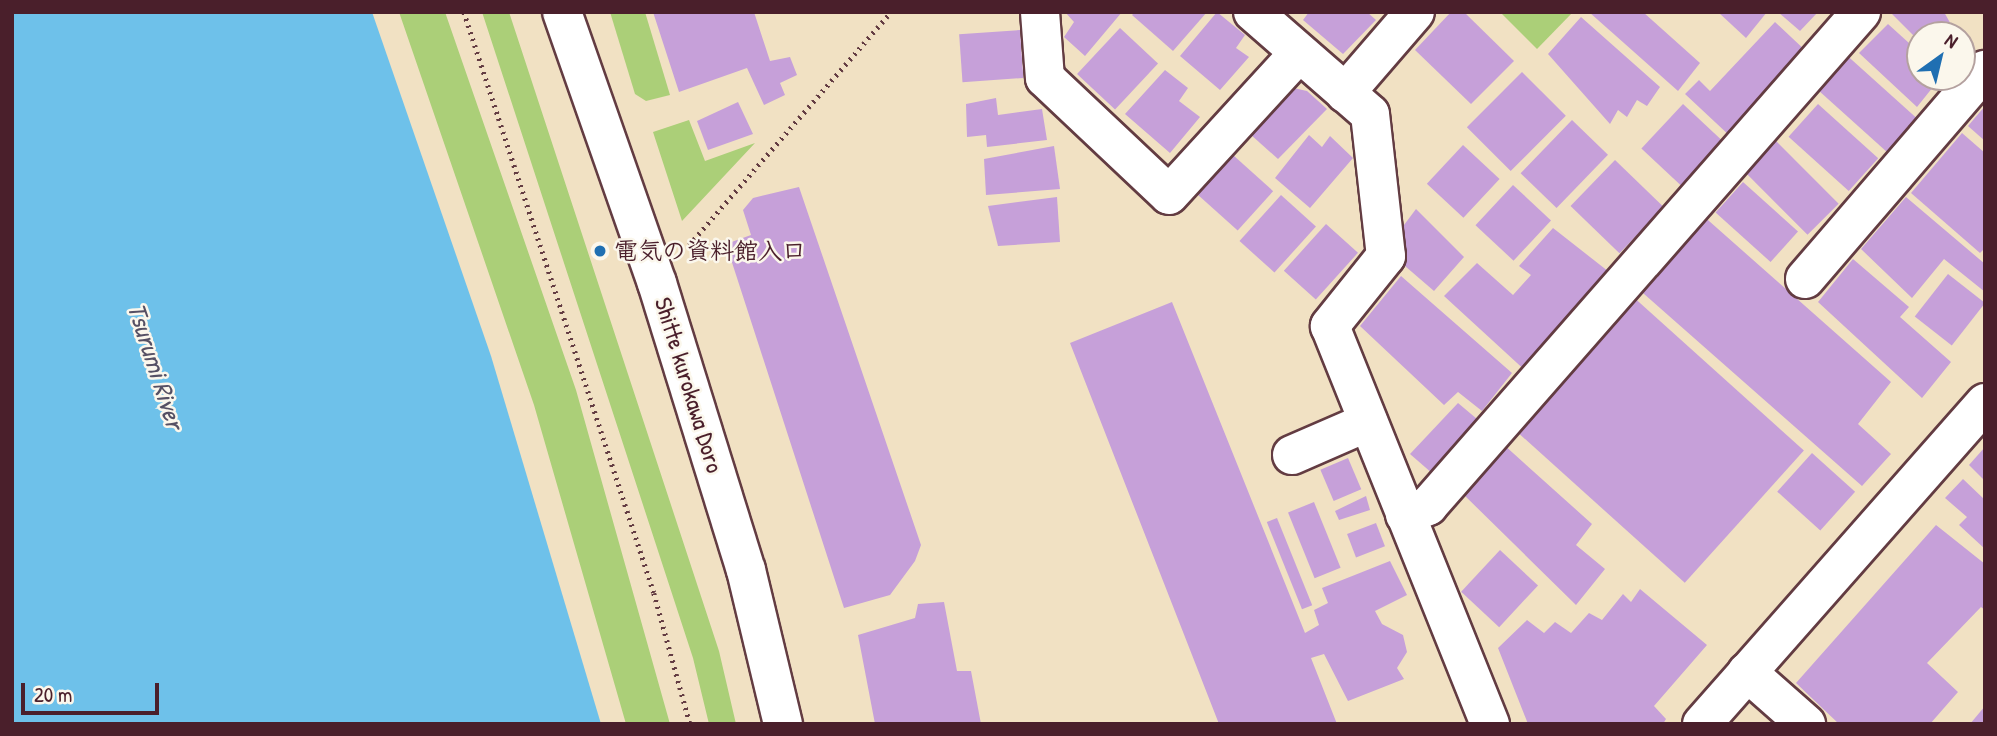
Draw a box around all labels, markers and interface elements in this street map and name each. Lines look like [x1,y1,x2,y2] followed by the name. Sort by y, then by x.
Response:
[1906,21,1976,91] north arrow
[1940,27,1963,54] text: N
[614,237,806,265] place label: 電気の資料館入口
[592,243,608,259] marker: 電気の資料館入口
[649,294,729,476] street label: Shitte kurokawa Doro
[121,299,191,433] water label: Tsurumi River
[24,670,163,714] scale bar
[34,680,72,709] text: 20 m

